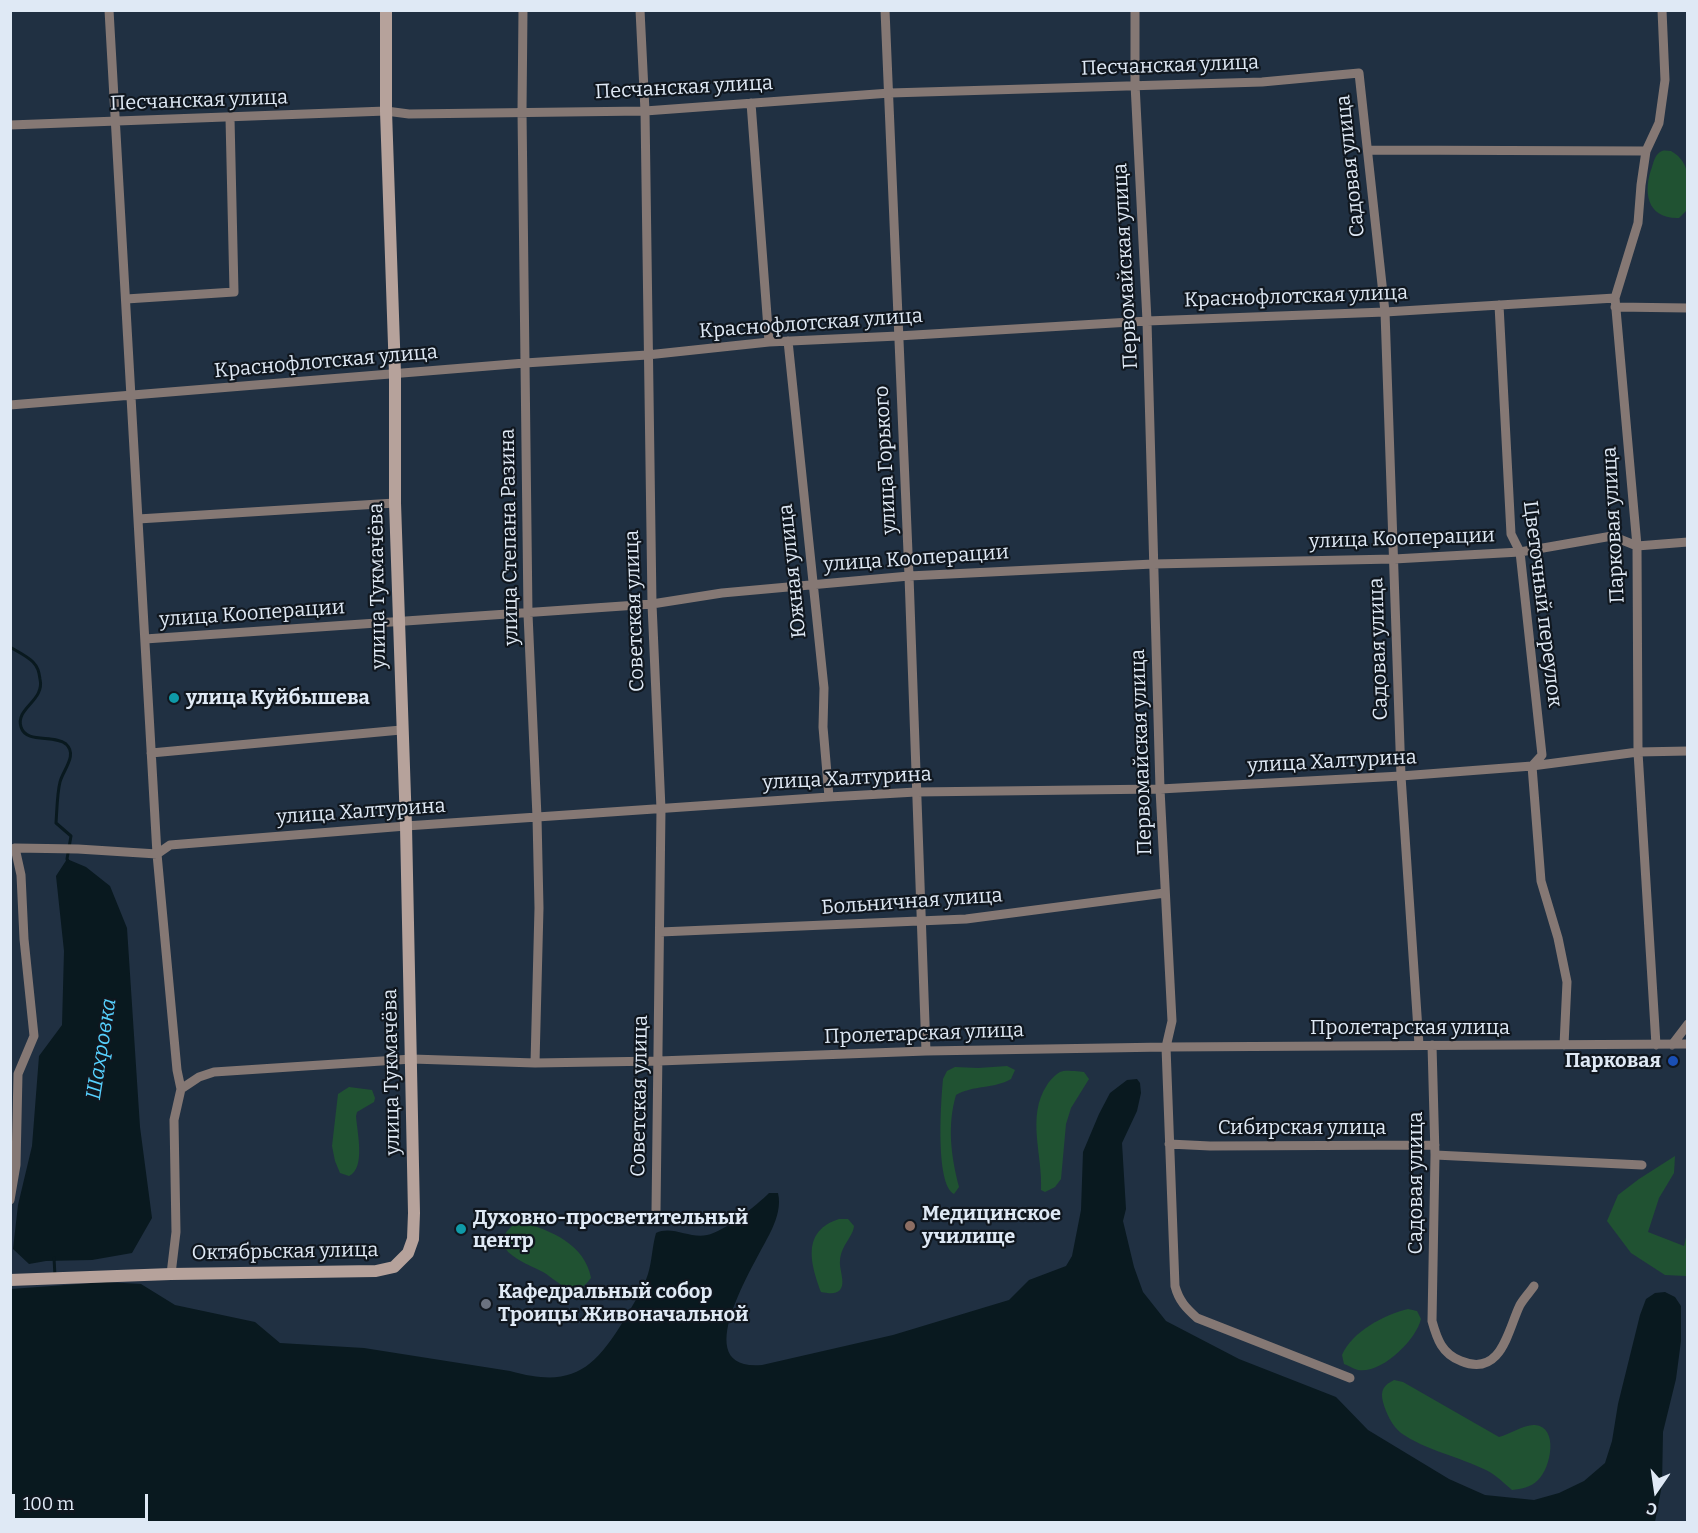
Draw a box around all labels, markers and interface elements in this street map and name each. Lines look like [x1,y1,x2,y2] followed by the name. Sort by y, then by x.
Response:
[1081,51,1259,81] street label: Песчанская улица
[594,71,774,105] street label: Песчанская улица
[110,86,288,116] street label: Песчанская улица
[1332,94,1370,238] street label: Садовая улица
[1109,162,1143,370] street label: Первомайская улица
[1184,281,1408,313] street label: Краснофлотская улица
[698,304,924,344] street label: Краснофлотская улица
[213,340,439,384] street label: Краснофлотская улица
[870,385,902,535] street label: улица Горького
[496,428,524,646] street label: улица Степана Разина
[1598,446,1630,604] street label: Парковая улица
[1517,499,1567,709] street label: Цветочный переулок
[365,502,391,670] street label: улица Тукмачёва
[774,503,812,639] street label: Южная улица
[1309,524,1495,554] street label: улица Кооперации
[620,530,650,692] street label: Советская улица
[822,541,1010,577] street label: улица Кооперации
[1365,577,1393,721] street label: Садовая улица
[158,596,346,632] street label: улица Кооперации
[1126,648,1158,856] street label: Первомайская улица
[186,686,370,710] place label: улица Куйбышева
[167,691,181,705] marker: улица Куйбышева
[1247,746,1417,778] street label: улица Халтурина
[762,763,932,795] street label: улица Халтурина
[276,794,446,830] street label: улица Халтурина
[821,884,1003,920] street label: Больничная улица
[379,988,405,1156] street label: улица Тукмачёва
[82,996,122,1102] water label: Шахровка
[627,1015,653,1177] street label: Советская улица
[1310,1016,1510,1040] street label: Пролетарская улица
[824,1019,1024,1049] street label: Пролетарская улица
[1565,1049,1661,1073] place label: Парковая
[1666,1054,1680,1068] marker: Парковая
[1404,1111,1428,1255] street label: Садовая улица
[1218,1116,1386,1140] street label: Сибирская улица
[922,1202,1061,1249] place label: Медицинское училище
[473,1206,748,1253] place label: Духовно-просветительный центр
[903,1219,917,1233] marker: Медицинское училище
[454,1222,468,1236] marker: Духовно-просветительный центр
[192,1238,378,1266] street label: Октябрьская улица
[498,1280,748,1327] place label: Кафедральный собор Троицы Живоначальной
[479,1297,493,1311] marker: Кафедральный собор Троицы Живоначальной
[1626,1461,1686,1521] north arrow
[15,1482,152,1520] scale bar
[23,1493,74,1515] text: 100 m
[1645,1499,1659,1519] text: С

